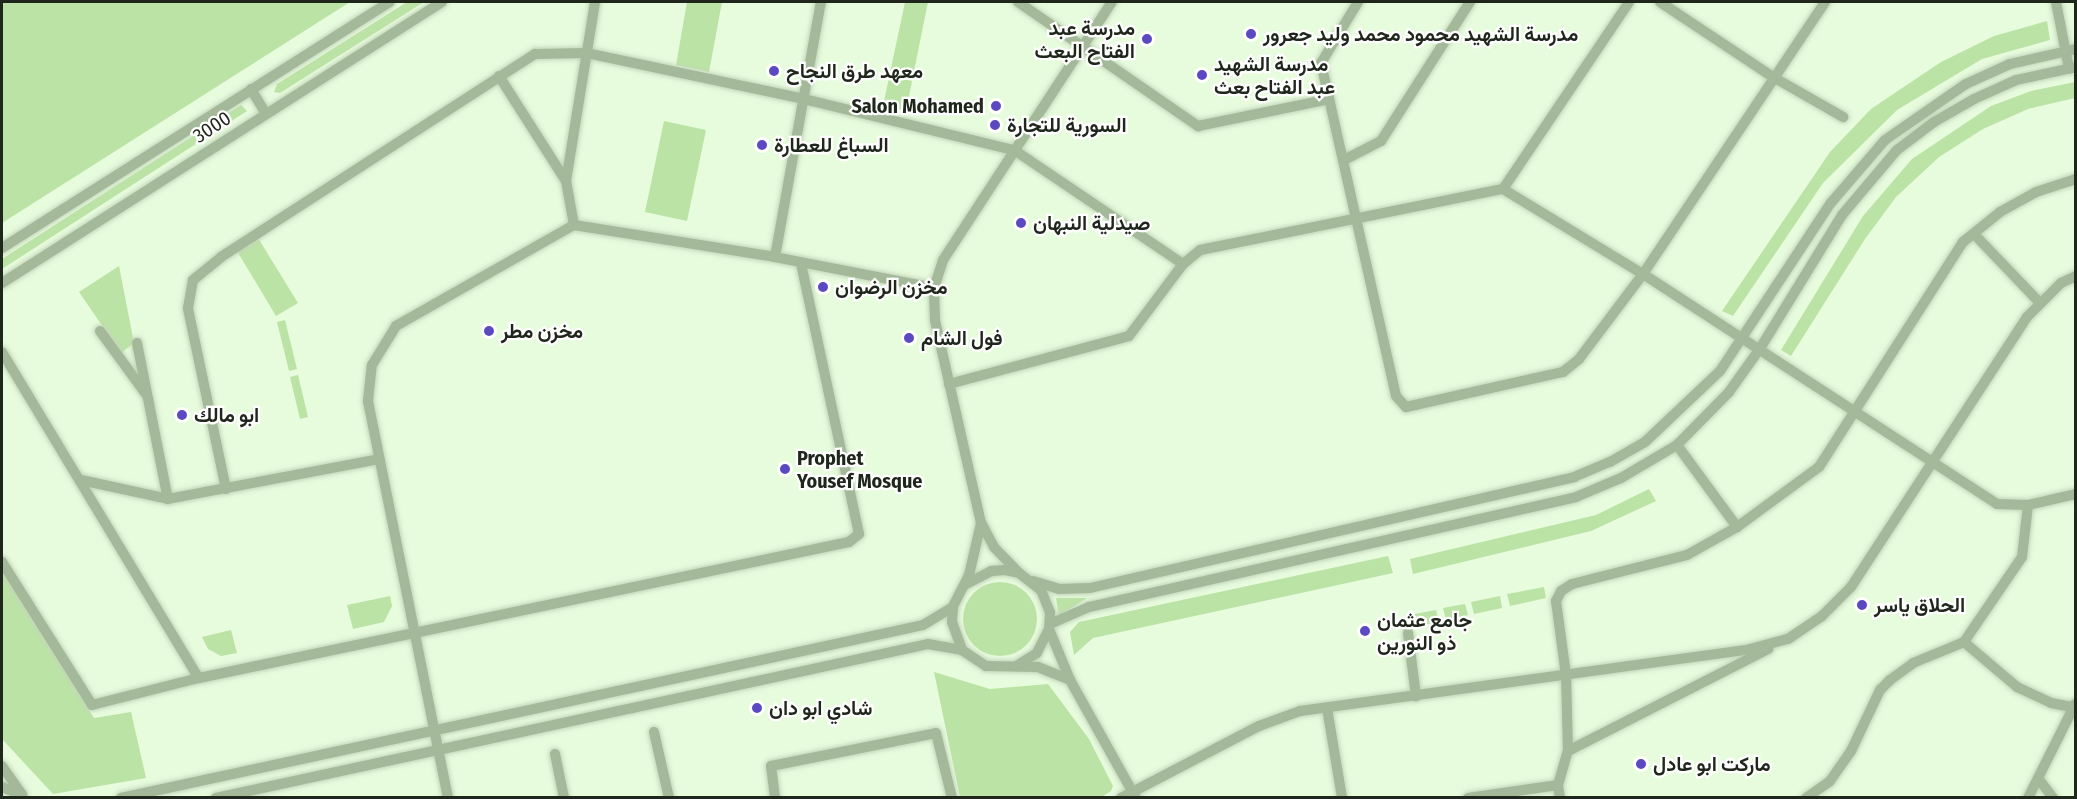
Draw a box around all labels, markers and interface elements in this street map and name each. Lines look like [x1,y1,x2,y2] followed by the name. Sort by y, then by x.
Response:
[1034,16,1135,63] place label: مدرسة عبد الفتاح البعث
[1263,22,1578,46] place label: مدرسة الشهيد محمود محمد وليد جعرور
[1244,27,1258,41] marker: مدرسة الشهيد محمود محمد وليد جعرور
[1140,32,1154,46] marker: مدرسة عبد الفتاح البعث
[1214,52,1335,99] place label: مدرسة الشهيد عبد الفتاح بعث
[786,59,923,83] place label: معهد طرق النجاح
[767,64,781,78] marker: معهد طرق النجاح
[1195,68,1209,82] marker: مدرسة الشهيد عبد الفتاح بعث
[851,94,984,118] place label: Salon Mohamed
[989,99,1003,113] marker: Salon Mohamed
[189,106,235,148] street label: 3000
[1007,113,1127,137] place label: السورية للتجارة
[988,118,1002,132] marker: السورية للتجارة
[774,133,889,157] place label: السباغ للعطارة
[755,138,769,152] marker: السباغ للعطارة
[1033,211,1150,235] place label: صيدلية النبهان
[1014,216,1028,230] marker: صيدلية النبهان
[835,275,948,299] place label: مخزن الرضوان
[816,280,830,294] marker: مخزن الرضوان
[501,319,583,343] place label: مخزن مطر
[482,324,496,338] marker: مخزن مطر
[921,326,1003,350] place label: فول الشام
[902,331,916,345] marker: فول الشام
[194,403,259,427] place label: ابو مالك
[175,408,189,422] marker: ابو مالك
[797,446,922,493] place label: Prophet Yousef Mosque
[778,462,792,476] marker: Prophet Yousef Mosque
[1874,593,1965,617] place label: الحلاق ياسر
[1855,598,1869,612] marker: الحلاق ياسر
[1377,608,1472,655] place label: جامع عثمان ذو النورين
[1358,624,1372,638] marker: جامع عثمان ذو النورين
[769,696,873,720] place label: شادي ابو دان
[750,701,764,715] marker: شادي ابو دان
[1653,752,1771,776] place label: ماركت ابو عادل
[1634,757,1648,771] marker: ماركت ابو عادل

